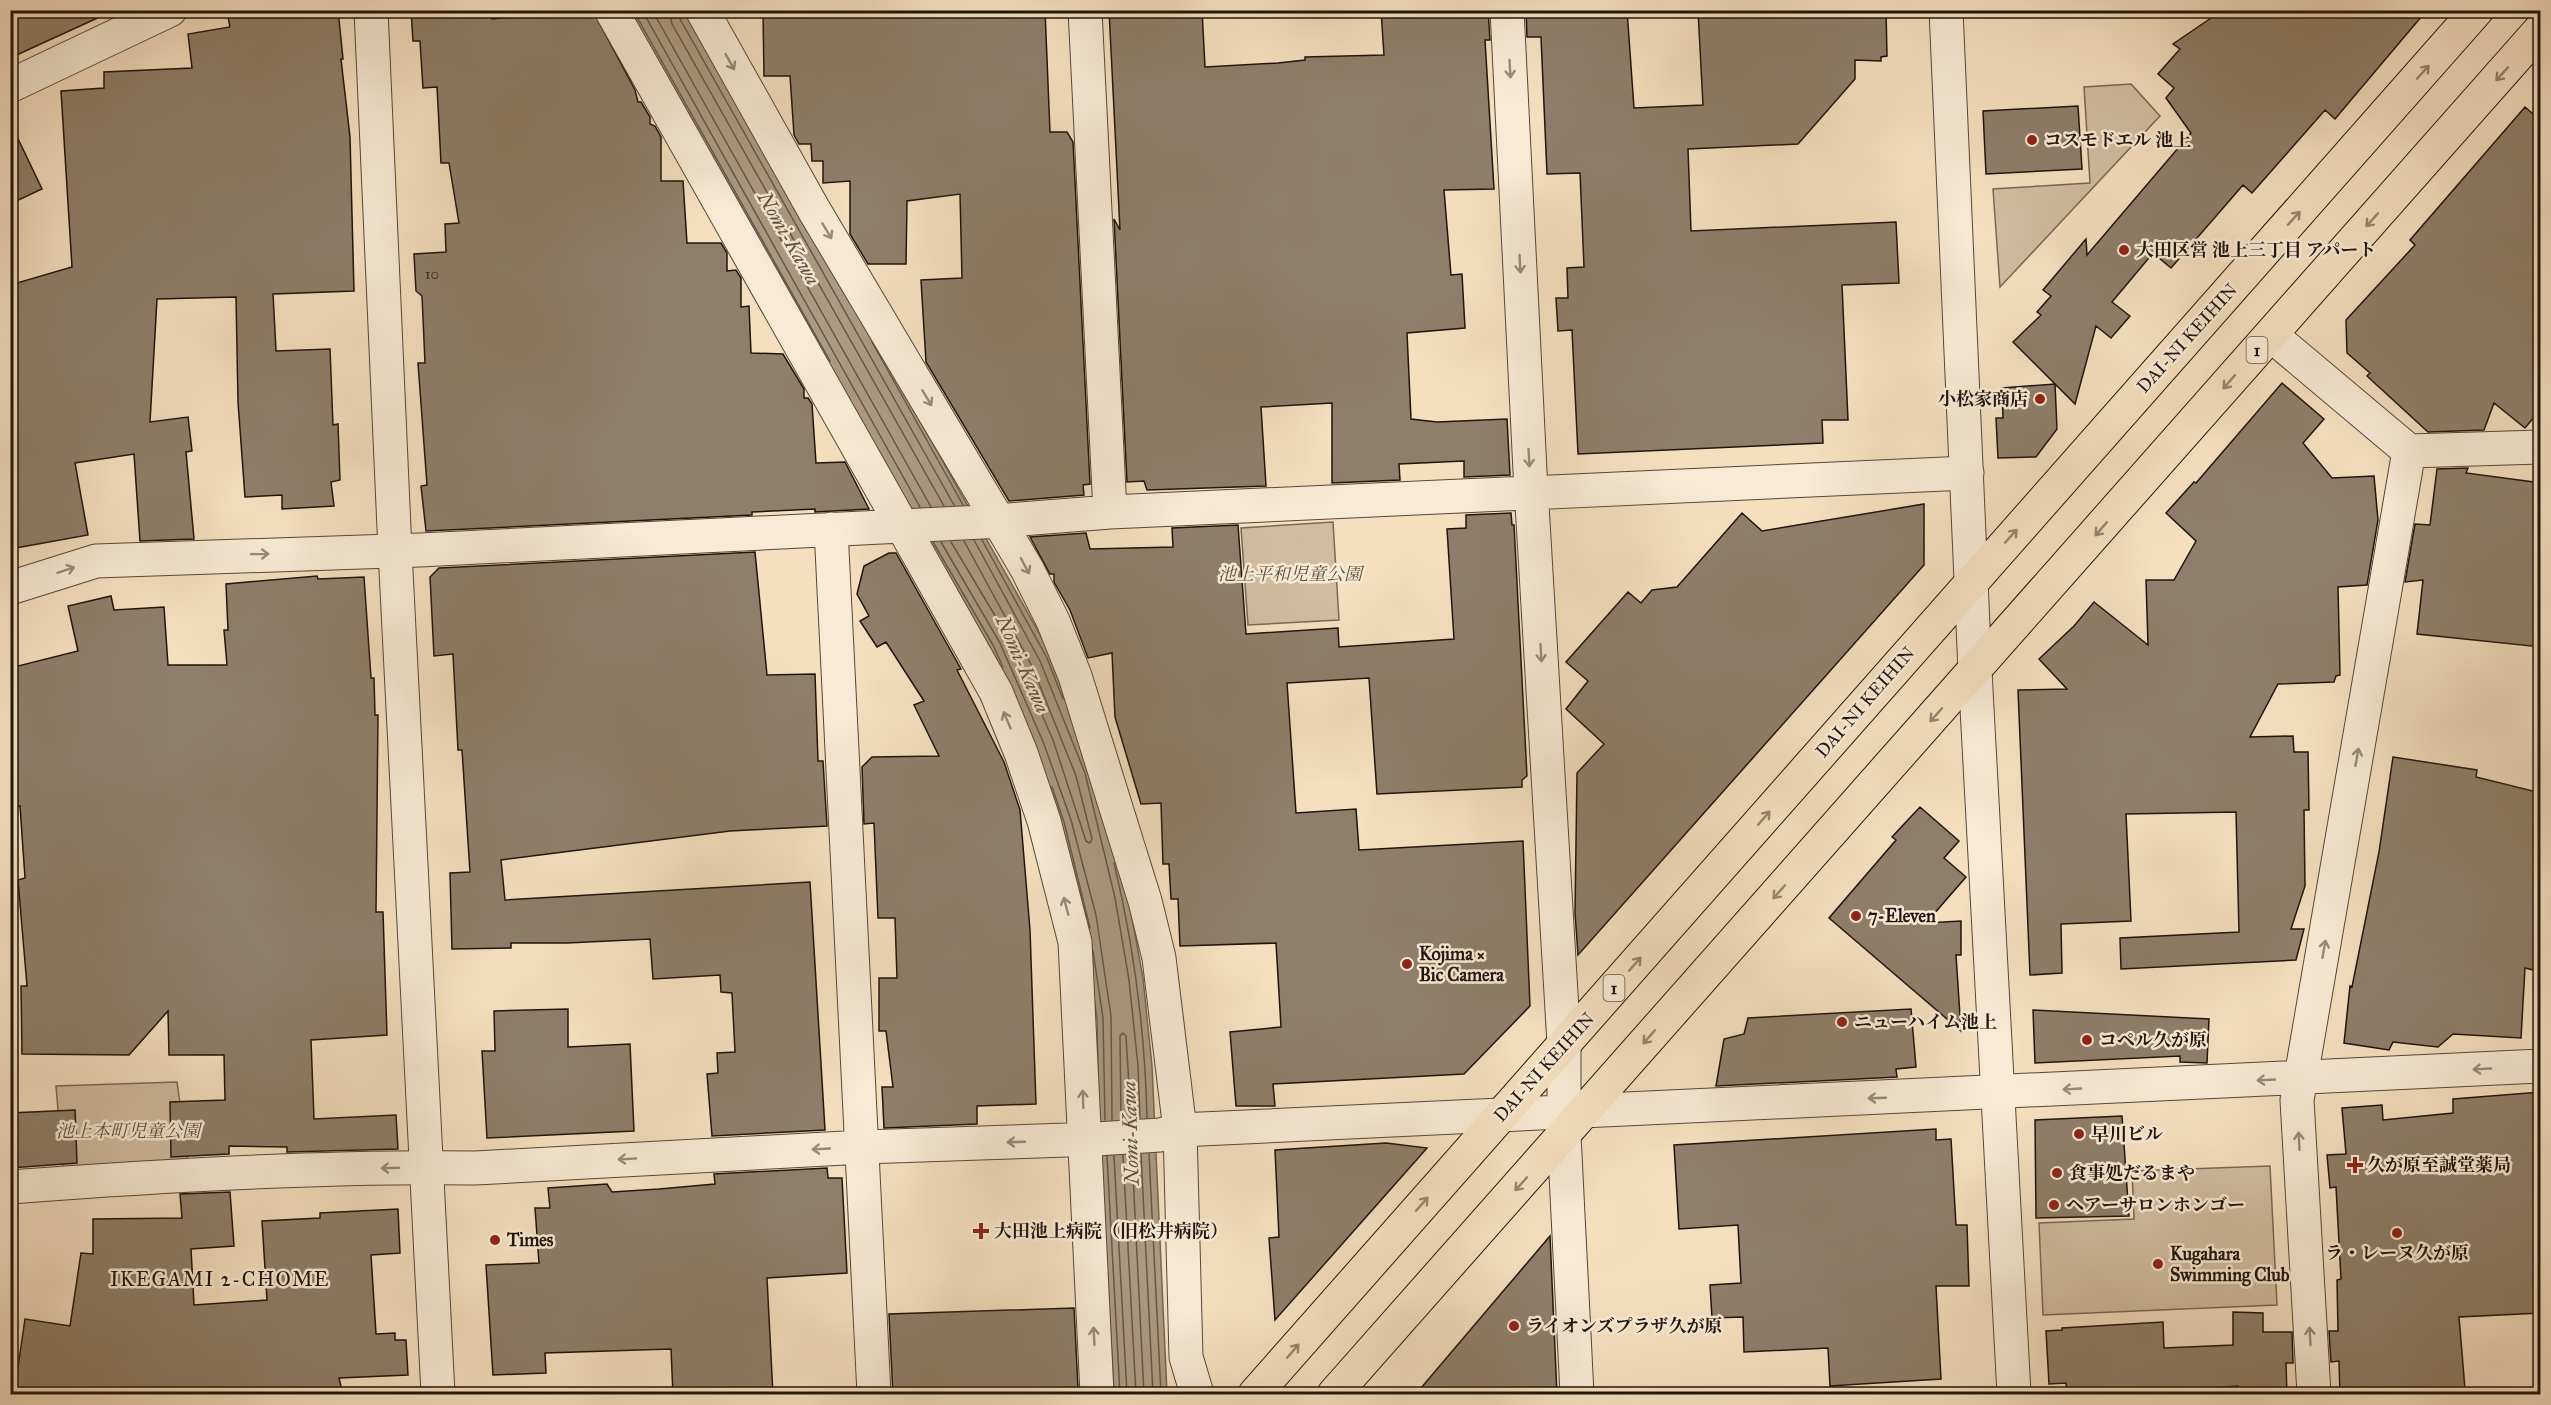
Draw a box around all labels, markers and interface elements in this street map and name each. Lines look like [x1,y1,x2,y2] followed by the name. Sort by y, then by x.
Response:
[724,53,736,70] one-way arrow
[1505,58,1516,78] one-way arrow
[2416,65,2430,80] one-way arrow
[2495,66,2509,81] one-way arrow
[2044,129,2191,151] place label: コスモドエル 池上
[2025,133,2039,147] marker: コスモドエル 池上
[752,186,825,289] water label: Nomi-Kawa
[2287,211,2301,226] one-way arrow
[2365,212,2379,227] one-way arrow
[821,222,833,239] one-way arrow
[2136,239,2376,261] place label: 大田区営 池上三丁目 アパート
[2117,243,2131,257] marker: 大田区営 池上三丁目 アパート
[1515,253,1526,273] one-way arrow
[425,265,439,283] house number: 10
[2132,279,2242,397] street label: DAI-NI KEIHIN
[2246,337,2268,363] road number: 1
[2223,374,2236,390] one-way arrow
[1938,388,2028,410] place label: 小松家商店
[921,389,933,406] one-way arrow
[2033,392,2047,406] marker: 小松家商店
[1524,448,1535,468] one-way arrow
[2094,521,2108,536] one-way arrow
[2004,529,2018,544] one-way arrow
[249,548,269,560] one-way arrow
[1020,557,1032,575] one-way arrow
[1218,563,1365,585] park label: 池上平和児童公園
[56,564,75,575] one-way arrow
[990,611,1055,716] water label: Nomi-Kawa
[1811,642,1919,762] street label: DAI-NI KEIHIN
[1536,643,1547,663] one-way arrow
[1929,707,1943,722] one-way arrow
[1001,711,1012,729] one-way arrow
[2352,747,2363,767] one-way arrow
[1757,810,1771,825] one-way arrow
[1772,884,1786,899] one-way arrow
[1059,897,1071,916] one-way arrow
[1868,905,1936,927] place label: 7-Eleven
[1849,909,1863,923] marker: 7-Eleven
[2319,939,2330,959] one-way arrow
[1419,943,1504,986] place label: Kojima × Bic Camera
[1629,956,1642,972] one-way arrow
[1400,957,1414,971] marker: Kojima × Bic Camera
[1604,975,1624,1001] road number: 1
[1489,1008,1599,1126] street label: DAI-NI KEIHIN
[1854,1011,1997,1033] place label: ニューハイム池上
[1835,1015,1849,1029] marker: ニューハイム池上
[1642,1029,1656,1044] one-way arrow
[2099,1029,2207,1051] place label: コペル久が原
[2080,1033,2094,1047] marker: コペル久が原
[2473,1064,2493,1075] one-way arrow
[2257,1074,2277,1085] one-way arrow
[1116,1081,1144,1186] water label: Nomi-Kawa
[2062,1083,2082,1094] one-way arrow
[1077,1090,1089,1110] one-way arrow
[1867,1092,1887,1103] one-way arrow
[56,1120,203,1142] park label: 池上本町児童公園
[2091,1123,2163,1145] place label: 早川ビル
[2072,1127,2086,1141] marker: 早川ビル
[2294,1132,2305,1152] one-way arrow
[1007,1136,1027,1147] one-way arrow
[812,1143,832,1154] one-way arrow
[617,1154,637,1165] one-way arrow
[2367,1154,2511,1176] place label: 久が原至誠堂薬局
[2348,1158,2362,1172] marker: 久が原至誠堂薬局
[2069,1162,2195,1184] place label: 食事処だるまや
[380,1163,400,1174] one-way arrow
[2050,1166,2064,1180] marker: 食事処だるまや
[1514,1176,1528,1191] one-way arrow
[2066,1194,2245,1216] place label: ヘアーサロンホンゴー
[1415,1197,1429,1212] one-way arrow
[2047,1198,2061,1212] marker: ヘアーサロンホンゴー
[994,1220,1228,1242] place label: 大田池上病院（旧松井病院）
[972,1222,990,1240] marker: 大田池上病院（旧松井病院）
[2390,1226,2404,1240] marker: ラ・レーヌ久が原
[506,1229,554,1251] place label: Times
[488,1233,502,1247] marker: Times
[2325,1242,2469,1264] place label: ラ・レーヌ久が原
[2170,1243,2290,1287] place label: Kugahara Swimming Club
[2151,1257,2165,1271] marker: Kugahara Swimming Club
[110,1267,330,1291] district label: IKEGAMI 2-CHOME
[1526,1315,1722,1337] place label: ライオンズプラザ久が原
[1507,1319,1521,1333] marker: ライオンズプラザ久が原
[1088,1327,1099,1347] one-way arrow
[2305,1327,2316,1347] one-way arrow
[1286,1343,1300,1358] one-way arrow

